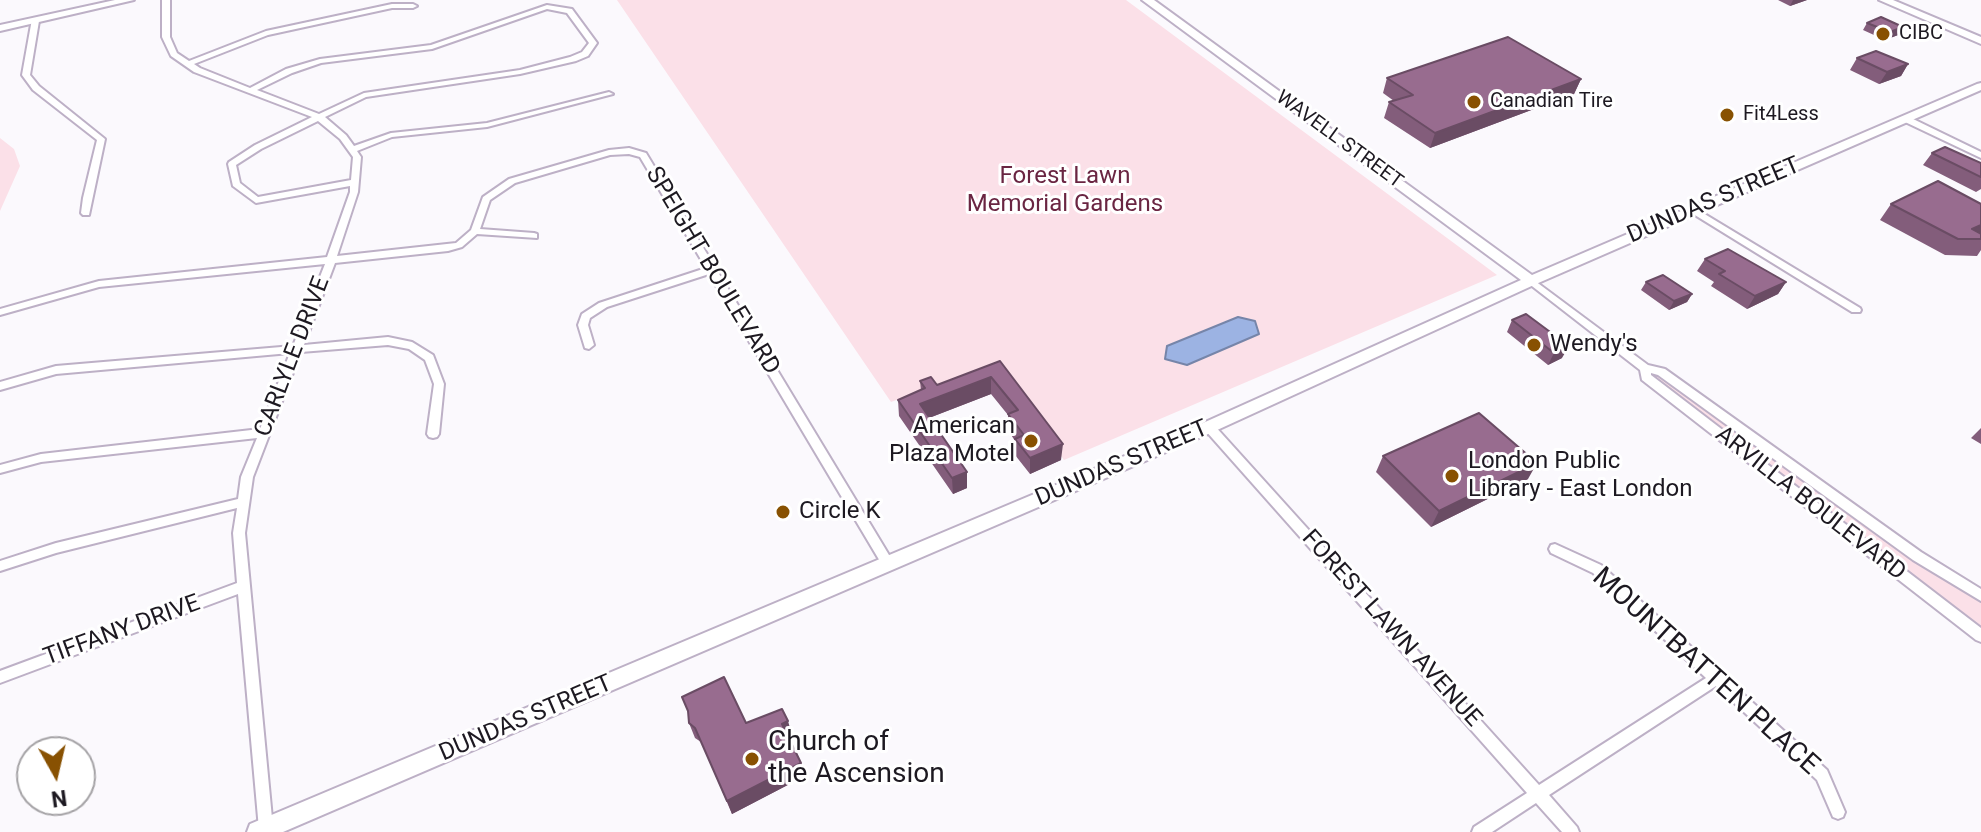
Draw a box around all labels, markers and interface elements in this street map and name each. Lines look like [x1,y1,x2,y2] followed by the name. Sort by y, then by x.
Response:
[1899,22,1943,46] place label: CIBC
[1874,25,1892,43] marker: CIBC
[1271,86,1407,194] street label: WAVELL STREET
[1490,90,1613,114] place label: Canadian Tire
[1465,93,1483,111] marker: Canadian Tire
[1743,103,1819,127] place label: Fit4Less
[1718,106,1736,124] marker: Fit4Less
[1623,152,1805,250] street label: DUNDAS STREET
[639,162,785,380] street label: SPEIGHT BOULEVARD
[967,163,1163,219] park label: Forest Lawn Memorial Gardens
[249,273,337,441] street label: CARLYLE DRIVE
[1550,331,1638,359] place label: Wendy's
[1525,336,1543,354] marker: Wendy's
[889,413,1015,469] place label: American Plaza Motel
[1031,415,1213,513] street label: DUNDAS STREET
[1709,421,1911,587] street label: ARVILLA BOULEVARD
[1022,432,1040,450] marker: American Plaza Motel
[1468,448,1692,504] place label: London Public Library - East London
[1443,467,1461,485] marker: London Public Library - East London
[799,498,881,526] place label: Circle K
[774,503,792,521] marker: Circle K
[1295,525,1487,733] street label: FOREST LAWN AVENUE
[1585,561,1825,783] street label: MOUNTBATTEN PLACE
[40,589,204,673] street label: TIFFANY DRIVE
[435,670,617,768] street label: DUNDAS STREET
[768,726,945,792] place label: Church of the Ascension
[16,736,96,816] north arrow
[743,750,761,768] marker: Church of the Ascension
[50,785,69,812] text: N

